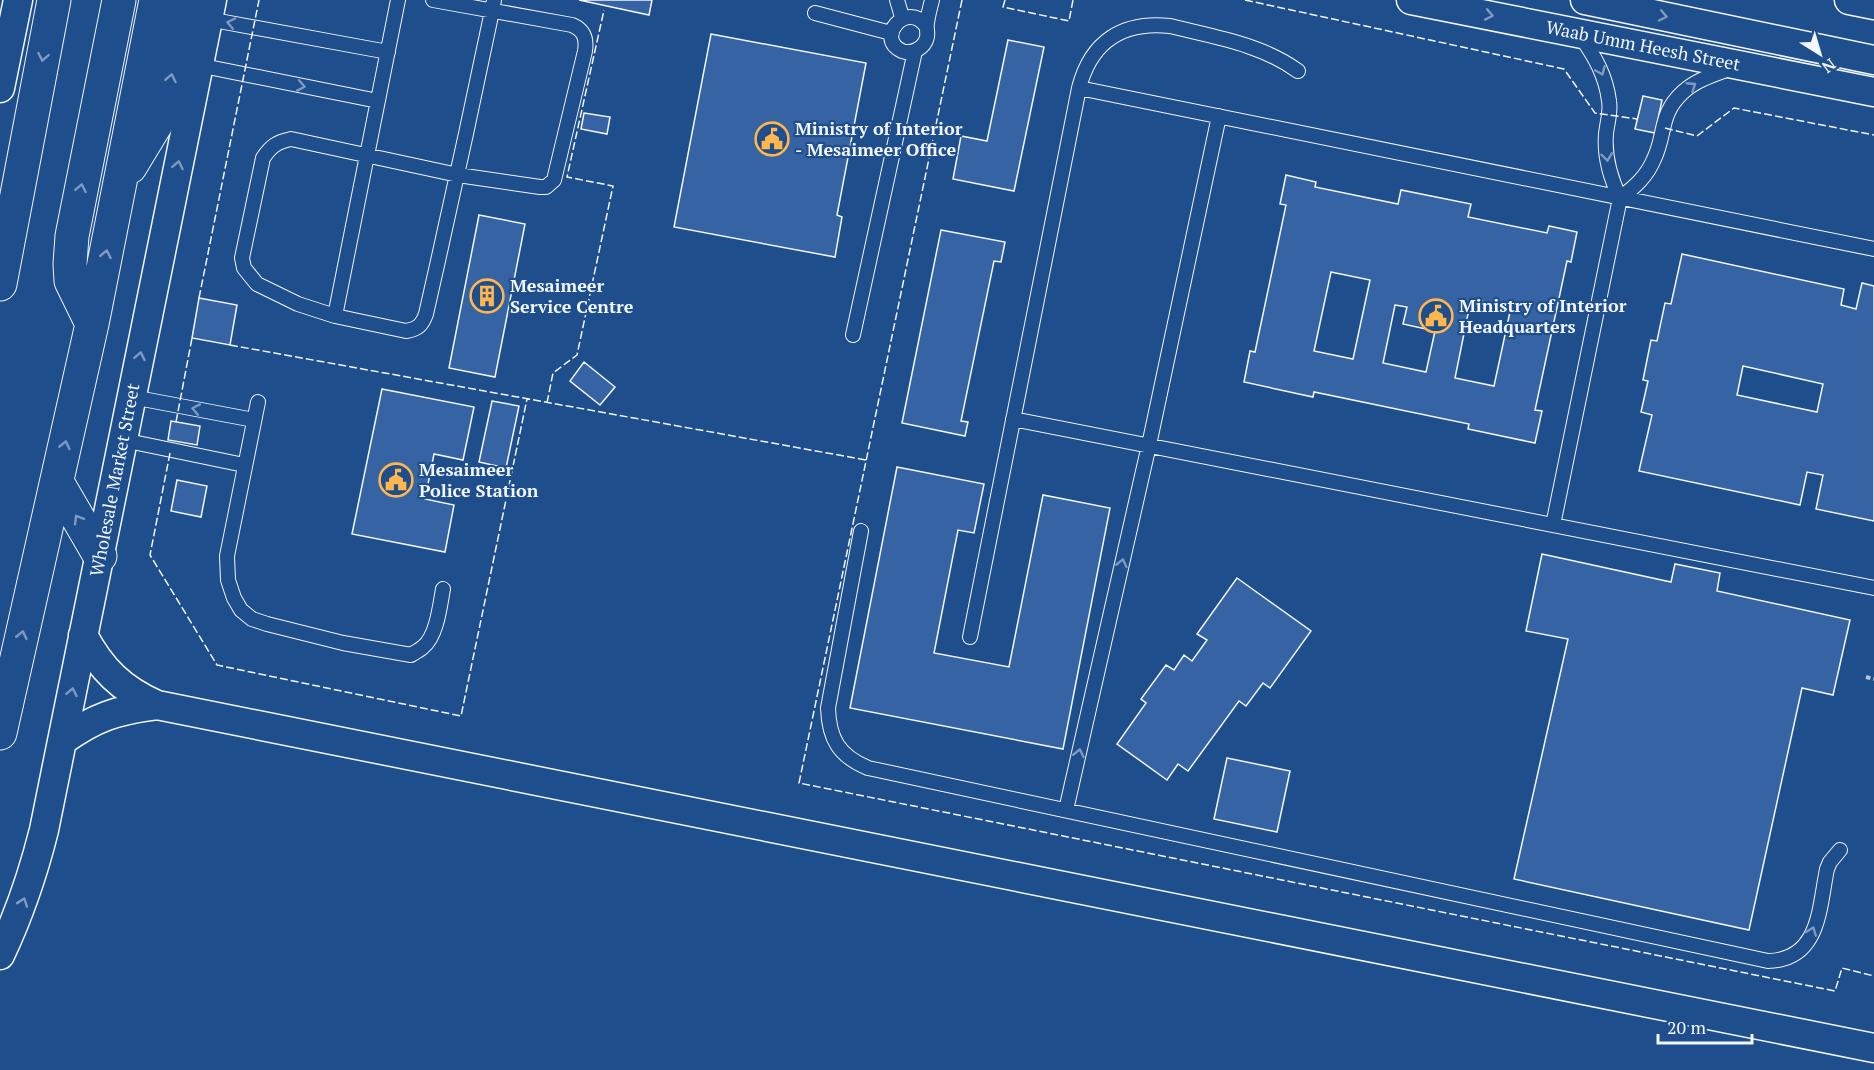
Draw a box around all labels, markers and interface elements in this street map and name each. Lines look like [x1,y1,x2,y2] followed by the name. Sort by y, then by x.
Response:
[1484,8,1494,21] one-way arrow
[1657,9,1667,22] one-way arrow
[1544,14,1743,76] street label: Waab Umm Heesh Street
[226,17,236,30] one-way arrow
[1790,24,1850,84] north arrow
[37,52,50,62] one-way arrow
[1818,54,1840,78] text: N
[1594,65,1606,76] one-way arrow
[164,74,177,84] one-way arrow
[296,79,306,92] one-way arrow
[1685,83,1696,94] one-way arrow
[795,116,963,161] place label: Ministry of Interior - Mesaimeer Office
[754,121,790,157] public building icon: Ministry of Interior - Mesaimeer Office
[1600,153,1612,162] one-way arrow
[171,160,184,170] one-way arrow
[74,183,87,193] one-way arrow
[99,249,112,259] one-way arrow
[510,273,634,318] place label: Mesaimeer Service Centre
[469,278,505,314] building icon: Mesaimeer Service Centre
[1459,293,1627,338] place label: Ministry of Interior Headquarters
[1418,298,1454,334] public building icon: Ministry of Interior Headquarters
[133,352,146,362] one-way arrow
[84,381,145,578] street label: Wholesale Market Street
[192,403,202,416] one-way arrow
[58,440,71,450] one-way arrow
[419,457,539,502] place label: Mesaimeer Police Station
[378,462,414,498] public building icon: Mesaimeer Police Station
[74,515,86,525] one-way arrow
[1115,559,1128,569] one-way arrow
[15,630,28,640] one-way arrow
[65,687,78,697] one-way arrow
[1071,749,1084,759] one-way arrow
[16,897,28,908] one-way arrow
[1805,926,1818,937] one-way arrow
[1658,1007,1752,1045] scale bar
[1667,1015,1707,1039] text: 20 m

